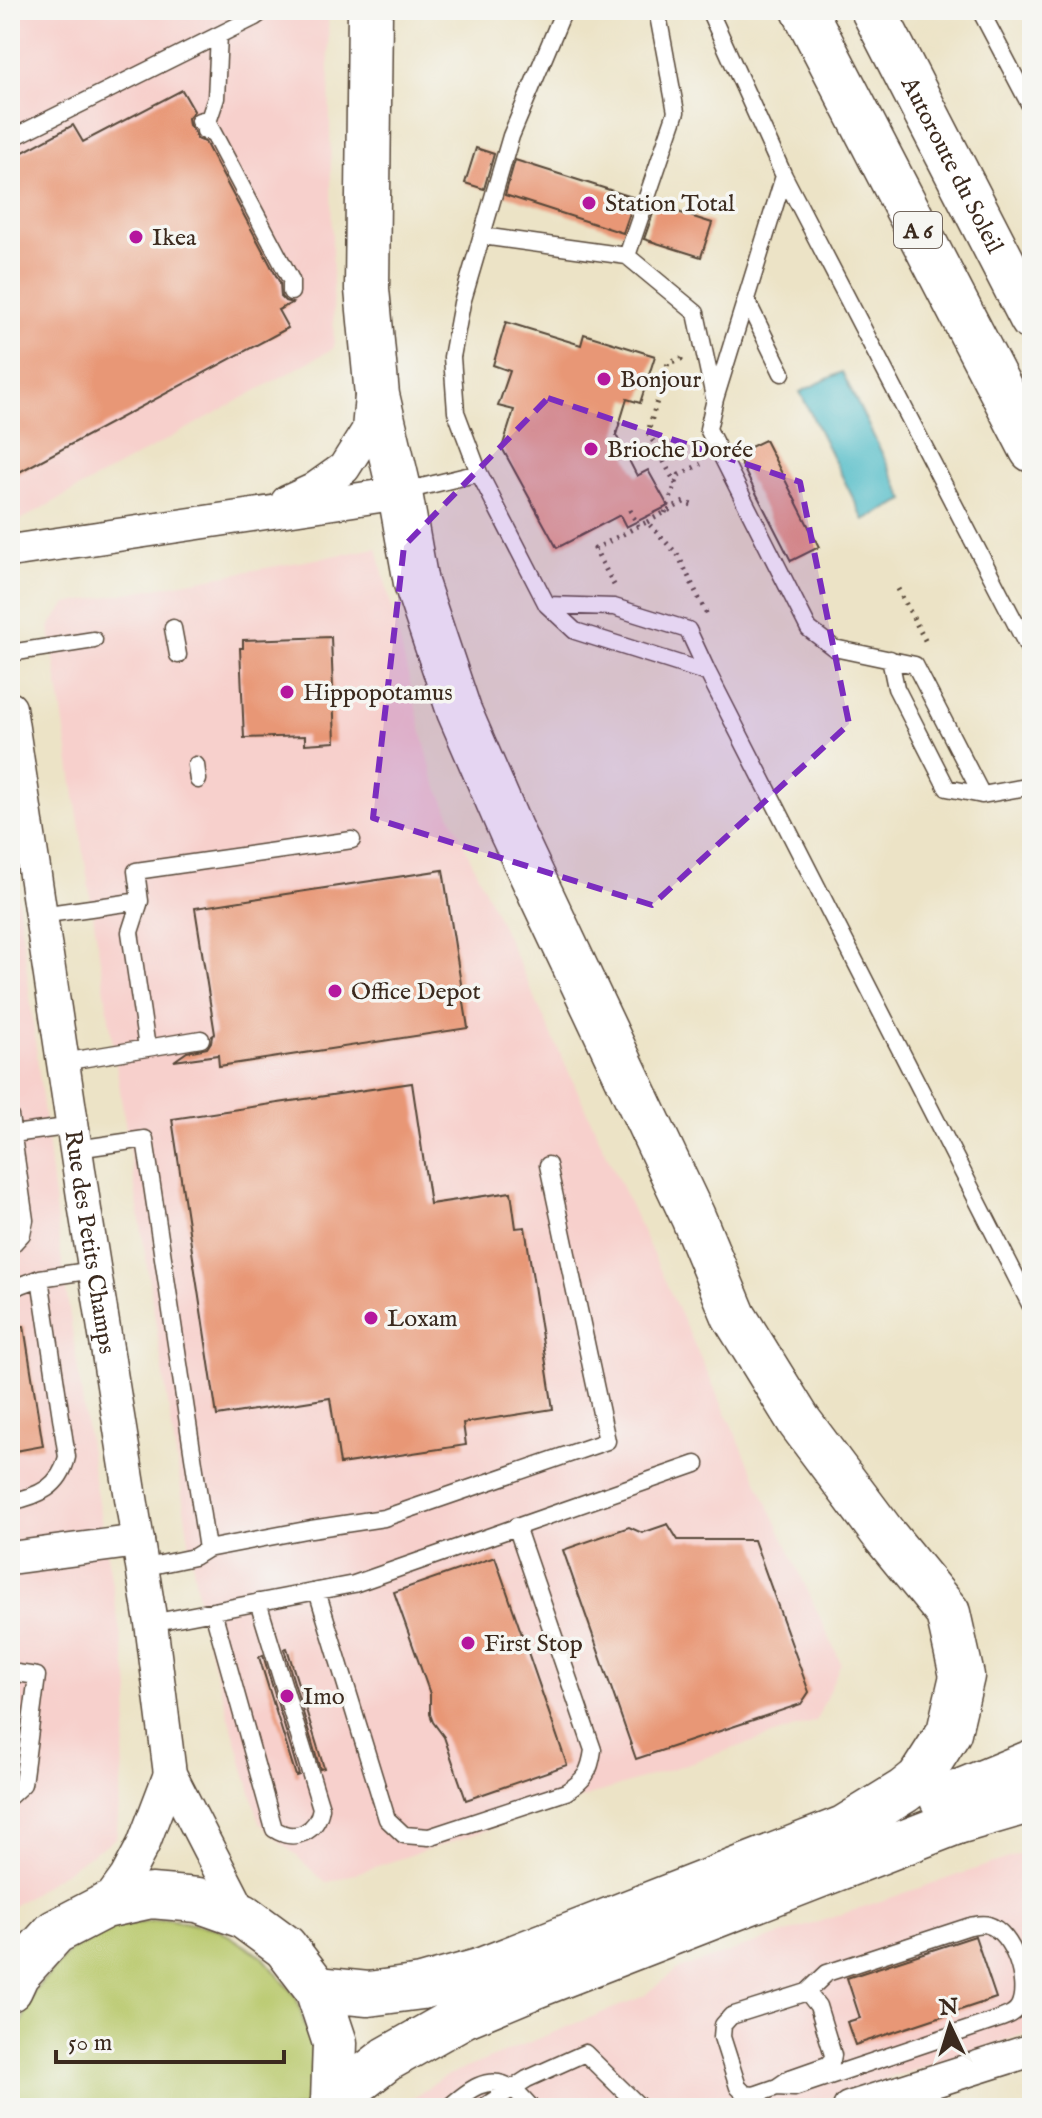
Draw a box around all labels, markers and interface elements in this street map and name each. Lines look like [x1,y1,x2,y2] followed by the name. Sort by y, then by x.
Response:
[893,71,1010,259] street label: Autoroute du Soleil
[605,189,735,220] place label: Station Total
[580,194,598,212] marker: Station Total
[894,212,942,248] road number: A 6
[152,223,197,254] place label: Ikea
[127,228,145,246] marker: Ikea
[620,365,701,396] place label: Bonjour
[595,370,613,388] marker: Bonjour
[607,435,753,466] place label: Brioche Dorée
[582,440,600,458] marker: Brioche Dorée
[303,678,453,709] place label: Hippopotamus
[278,683,296,701] marker: Hippopotamus
[351,977,481,1008] place label: Office Depot
[326,982,344,1000] marker: Office Depot
[56,1128,122,1356] street label: Rue des Petits Champs
[387,1304,458,1335] place label: Loxam
[362,1309,380,1327] marker: Loxam
[484,1629,583,1660] place label: First Stop
[459,1634,477,1652] marker: First Stop
[303,1682,345,1713] place label: Imo
[278,1687,296,1705] marker: Imo
[910,1986,990,2066] north arrow
[937,1993,959,2023] text: N
[56,2014,284,2064] scale bar
[68,2028,112,2059] text: 50 m

